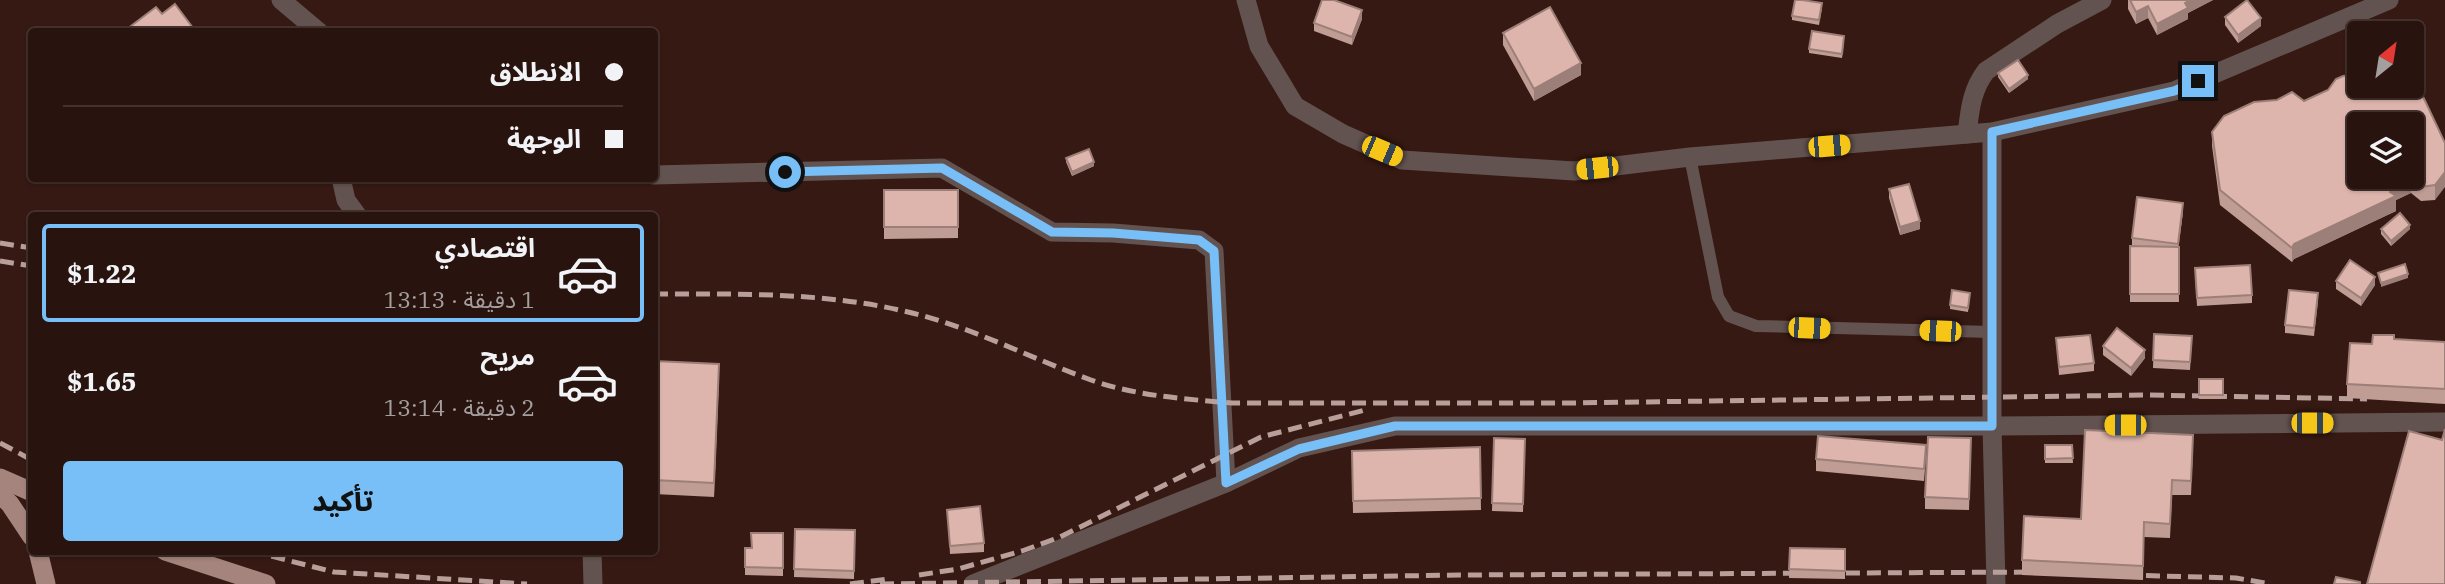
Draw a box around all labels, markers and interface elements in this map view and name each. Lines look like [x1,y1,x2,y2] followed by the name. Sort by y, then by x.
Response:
[2347,21,2424,98] north arrow
[2347,21,2424,189] map controls
[490,54,581,88] text: الانطلاق
[2182,65,2214,97] route end
[2347,112,2424,189] button: layers
[507,121,581,155] text: الوجهة
[1359,133,1406,169] car
[1808,134,1851,158] car
[1576,155,1619,181] car
[769,156,801,188] route start
[435,230,535,264] text: اقتصادي
[556,242,619,305] icon: car
[67,256,137,290] text: $1.22
[384,284,535,314] text: 1 دقيقة · 13:13
[1788,317,1831,339] car
[1919,320,1962,342] car
[480,338,535,372] text: مريح
[556,350,619,413] icon: car
[67,364,137,398] text: $1.65
[384,392,535,422] text: 2 دقيقة · 13:14
[2292,413,2334,434] car
[2105,415,2147,436] car
[63,461,623,541] button: تأكيد

